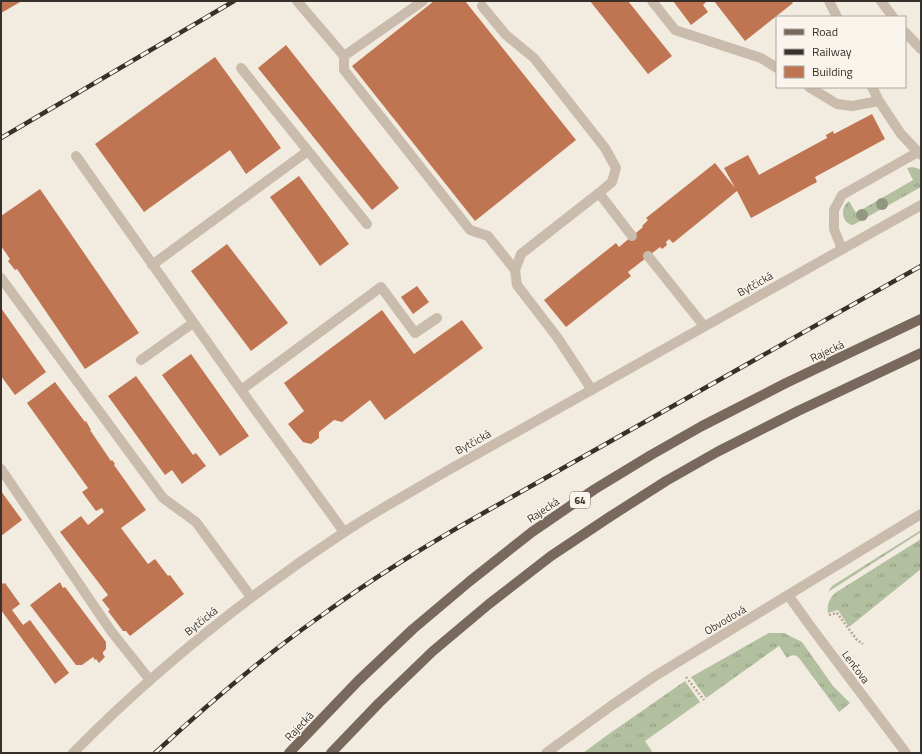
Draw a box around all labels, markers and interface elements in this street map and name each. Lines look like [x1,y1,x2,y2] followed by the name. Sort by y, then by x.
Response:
[776,16,906,88] legend
[812,22,838,41] text: Road
[812,42,852,61] text: Railway
[812,62,853,81] text: Building
[734,267,776,300] street label: Bytčická
[807,336,847,366] street label: Rajecká
[452,425,494,458] street label: Bytčická
[570,492,590,508] road number: 64
[524,493,563,527] street label: Rajecká
[701,601,749,639] street label: Obvodová
[181,602,221,639] street label: Bytčická
[838,647,874,687] street label: Lenčova
[281,707,318,744] street label: Rajecká

